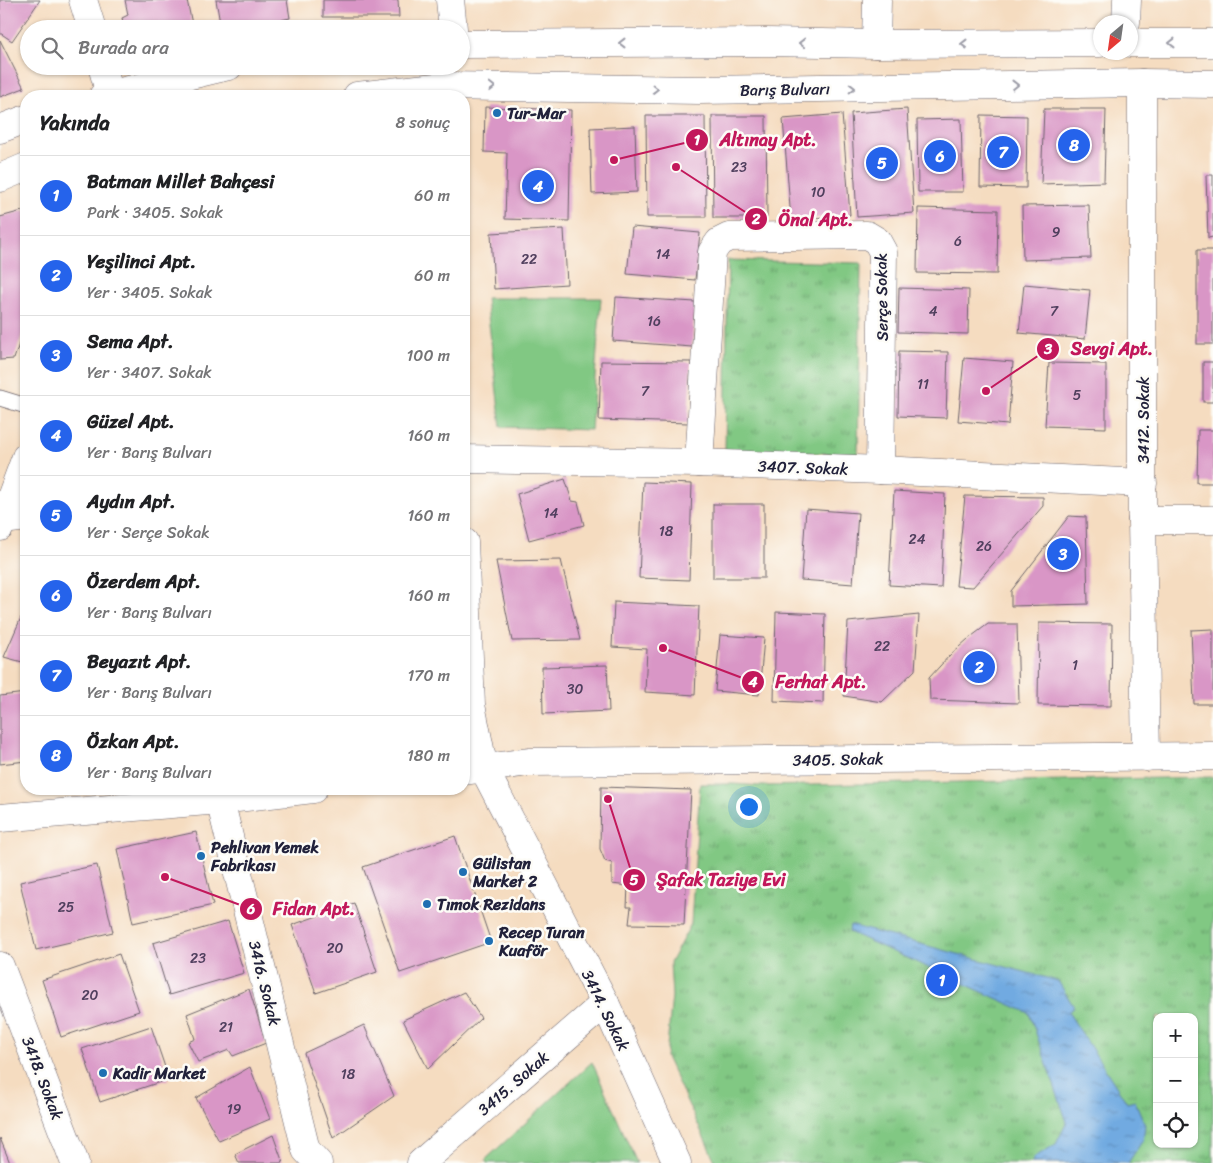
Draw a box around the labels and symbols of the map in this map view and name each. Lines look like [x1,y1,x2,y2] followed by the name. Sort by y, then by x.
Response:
[1093,15,1138,60] north arrow
[798,37,806,48] one-way arrow
[618,38,626,48] one-way arrow
[1167,38,1175,48] one-way arrow
[960,39,968,49] one-way arrow
[740,74,830,105] street label: Barış Bulvarı
[1011,80,1019,90] one-way arrow
[489,82,497,92] one-way arrow
[848,82,856,93] one-way arrow
[651,84,659,94] one-way arrow
[507,99,567,128] place label: Tur-Mar
[491,107,503,119] marker: Tur-Mar
[685,124,827,157] callout: Altınay Apt.
[718,124,817,156] text: Altınay Apt.
[1058,126,1090,164] pin: 8
[694,127,701,153] text: 1
[987,133,1019,171] pin: 7
[924,137,956,175] pin: 6
[866,144,898,182] pin: 5
[731,155,747,180] house number: 23
[522,167,554,205] pin: 4
[811,180,826,205] house number: 10
[744,203,864,236] callout: Önal Apt.
[779,204,853,236] text: Önal Apt.
[751,206,761,232] text: 2
[1052,220,1061,245] house number: 9
[954,229,962,254] house number: 6
[656,242,671,267] house number: 14
[521,247,537,272] house number: 22
[866,253,897,341] street label: Serçe Sokak
[929,299,938,324] house number: 4
[1050,299,1059,324] house number: 7
[647,309,661,334] house number: 16
[1036,332,1163,365] callout: Sevgi Apt.
[1070,333,1153,365] text: Sevgi Apt.
[1043,336,1053,362] text: 3
[917,372,929,397] house number: 11
[1129,376,1158,464] street label: 3412. Sokak
[641,379,650,404] house number: 7
[1073,383,1082,408] house number: 5
[757,451,849,484] street label: 3407. Sokak
[544,501,559,526] house number: 14
[659,519,674,544] house number: 18
[909,527,926,552] house number: 24
[976,534,992,559] house number: 26
[1047,535,1079,573] pin: 3
[874,634,890,659] house number: 22
[963,648,995,686] pin: 2
[1072,653,1078,678] house number: 1
[741,665,877,698] callout: Ferhat Apt.
[774,666,867,698] text: Ferhat Apt.
[747,669,758,695] text: 4
[567,677,583,702] house number: 30
[792,744,884,775] street label: 3405. Sokak
[736,794,762,820] your location
[210,833,319,880] place label: Pehlivan Yemek Fabrikası
[472,849,538,896] place label: Gülistan Market 2
[195,850,207,862] marker: Pehlivan Yemek Fabrikası
[622,863,795,896] callout: Şafak Taziye Evi
[655,864,787,896] text: Şafak Taziye Evi
[457,866,469,878] marker: Gülistan Market 2
[629,867,639,893] text: 5
[437,890,545,919] place label: Tımok Rezidans
[238,892,365,925] callout: Fidan Apt.
[272,893,355,925] text: Fidan Apt.
[58,895,75,920] house number: 25
[246,896,256,922] text: 6
[421,898,433,910] marker: Tımok Rezidans
[498,918,585,965] place label: Recep Turan Kuaför
[483,935,495,947] marker: Recep Turan Kuaför
[327,936,344,961] house number: 20
[240,937,289,1029] street label: 3416. Sokak
[190,946,206,971] house number: 23
[926,961,958,999] pin: 1
[573,964,638,1057] street label: 3414. Sokak
[82,983,99,1008] house number: 20
[219,1015,233,1040] house number: 21
[13,1032,72,1125] street label: 3418. Sokak
[471,1043,556,1123] street label: 3415. Sokak
[112,1059,206,1088] place label: Kadir Market
[341,1062,356,1087] house number: 18
[97,1067,109,1079] marker: Kadir Market
[227,1097,242,1122] house number: 19

